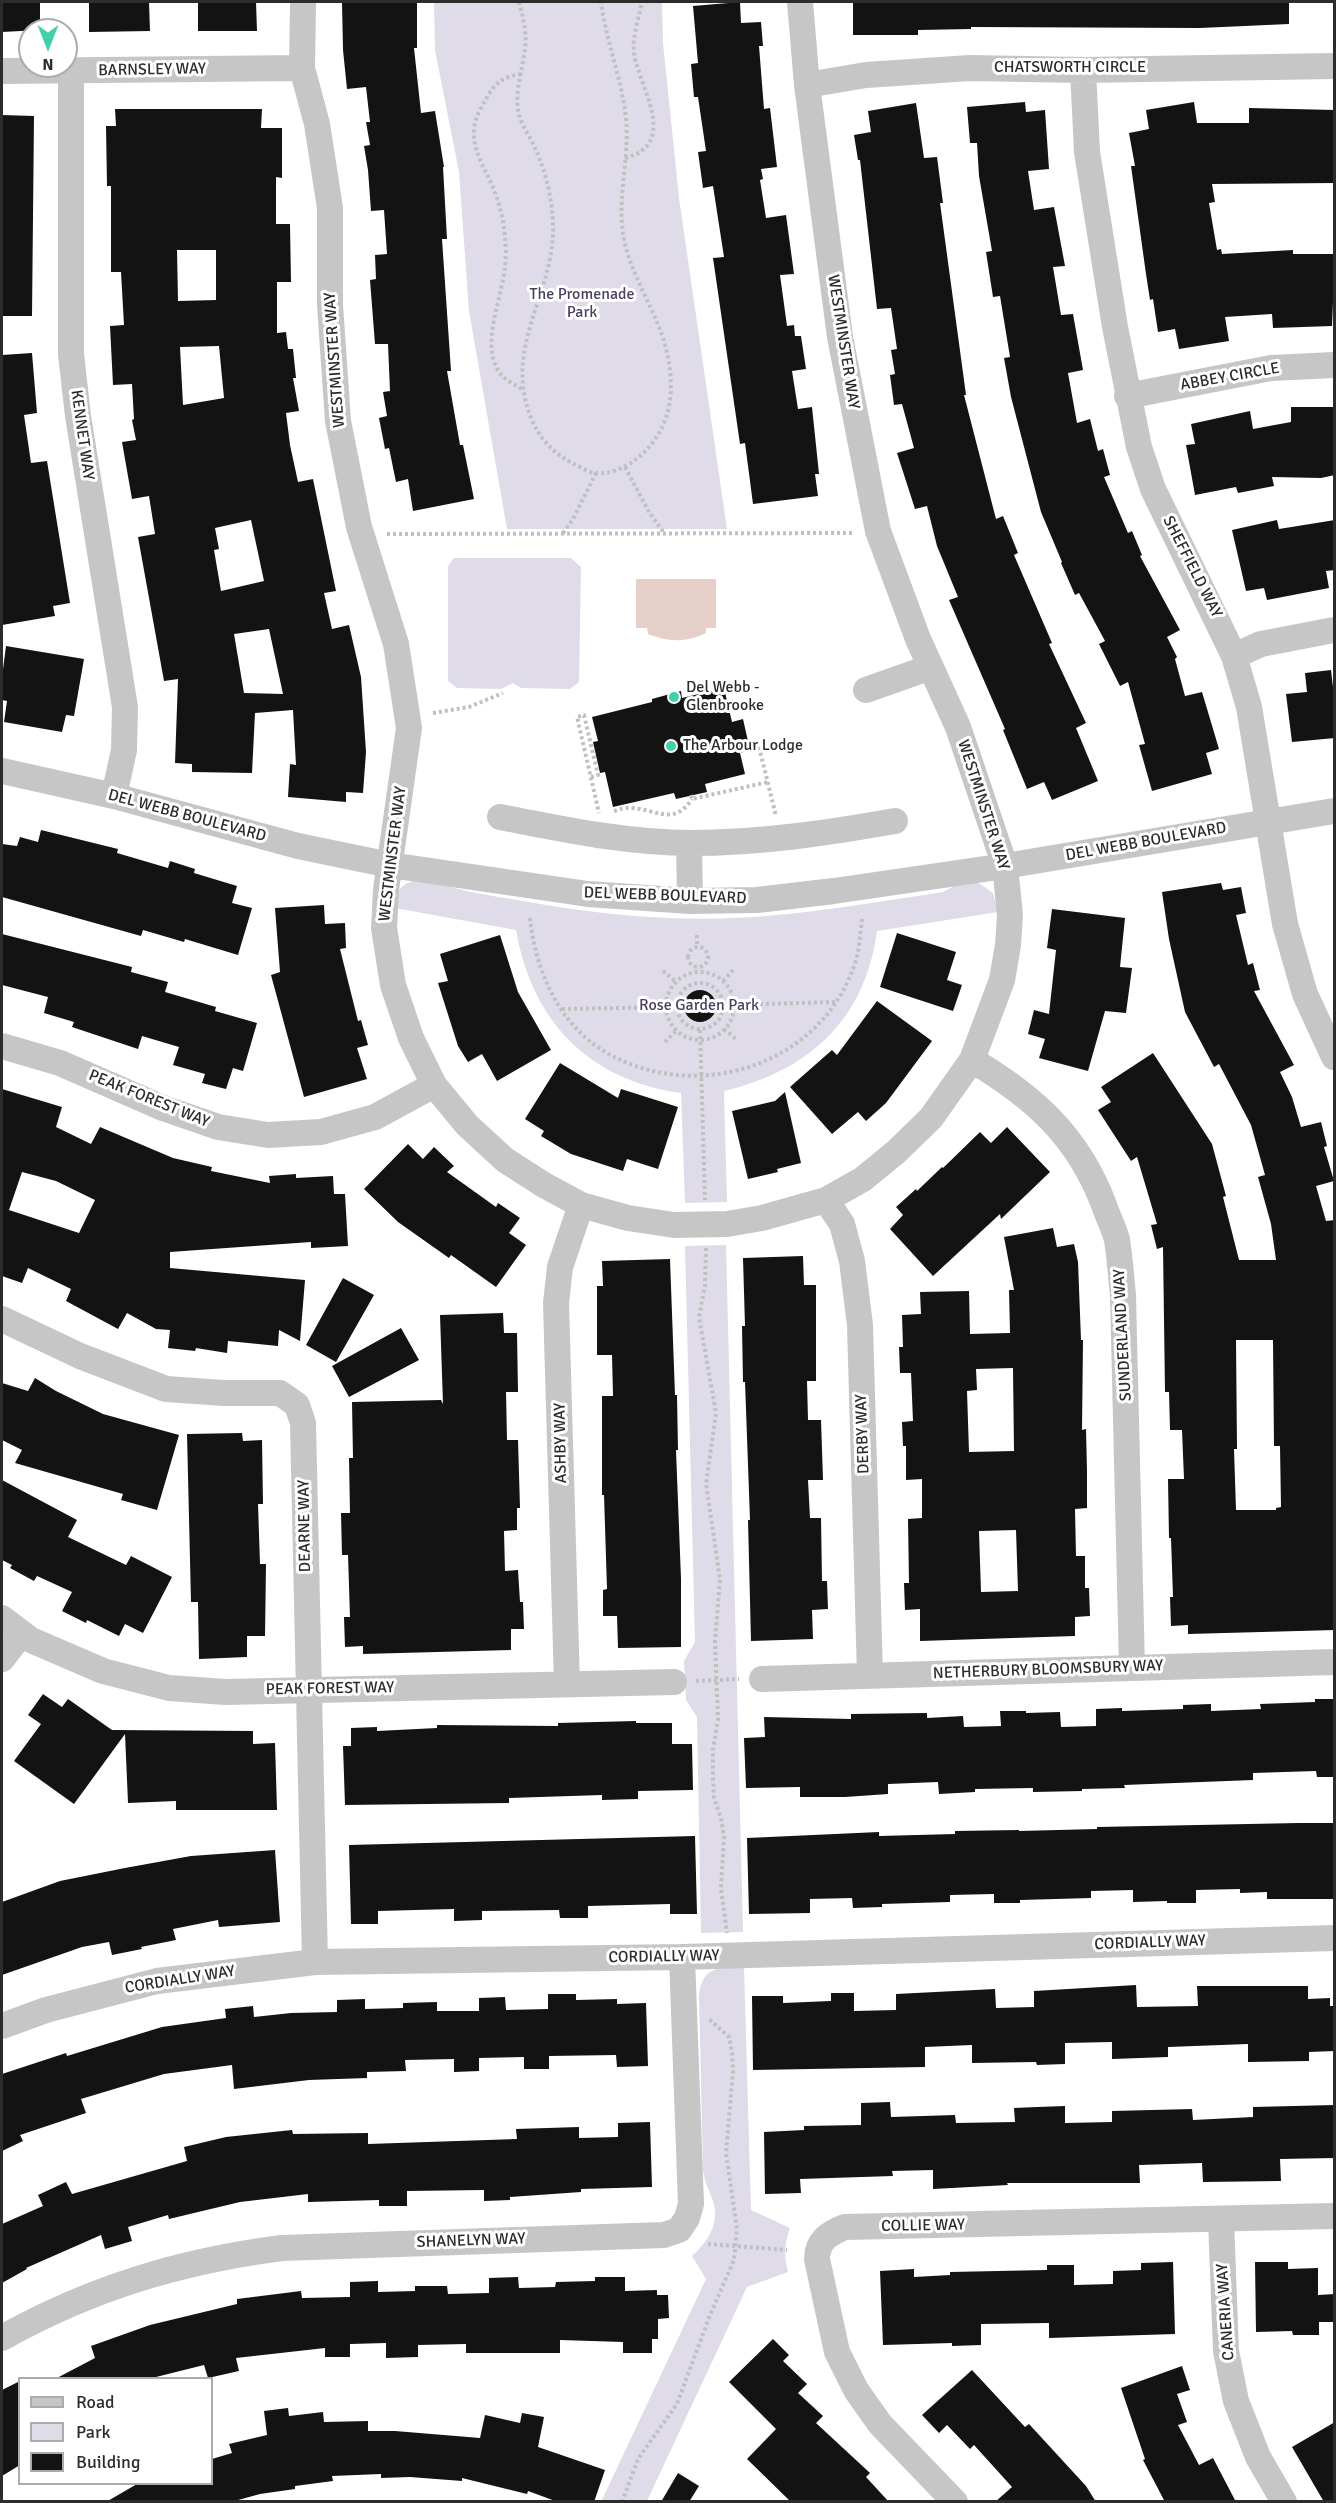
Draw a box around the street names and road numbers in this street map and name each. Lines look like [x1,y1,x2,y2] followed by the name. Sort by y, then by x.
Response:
[994,58,1146,78] street label: CHATSWORTH CIRCLE
[98,59,206,81] street label: BARNSLEY WAY
[823,273,863,411] street label: WESTMINSTER WAY
[321,292,349,428] street label: WESTMINSTER WAY
[1179,359,1281,395] street label: ABBEY CIRCLE
[66,389,98,481] street label: KENNET WAY
[1158,513,1226,621] street label: SHEFFIELD WAY
[953,737,1013,873] street label: WESTMINSTER WAY
[375,785,411,923] street label: WESTMINSTER WAY
[106,786,268,846] street label: DEL WEBB BOULEVARD
[1064,818,1228,866] street label: DEL WEBB BOULEVARD
[583,884,747,908] street label: DEL WEBB BOULEVARD
[86,1066,212,1132] street label: PEAK FOREST WAY
[1110,1268,1136,1402] street label: SUNDERLAND WAY
[852,1394,874,1474] street label: DERBY WAY
[551,1403,571,1483] street label: ASHBY WAY
[295,1480,315,1572] street label: DEARNE WAY
[933,1656,1163,1684] street label: NETHERBURY BLOOMSBURY WAY
[266,1678,394,1700] street label: PEAK FOREST WAY
[1094,1931,1206,1955] street label: CORDIALLY WAY
[608,1946,720,1968] street label: CORDIALLY WAY
[124,1962,236,1998] street label: CORDIALLY WAY
[881,2216,965,2236] street label: COLLIE WAY
[416,2230,526,2252] street label: SHANELYN WAY
[1213,2263,1239,2361] street label: CANERIA WAY

